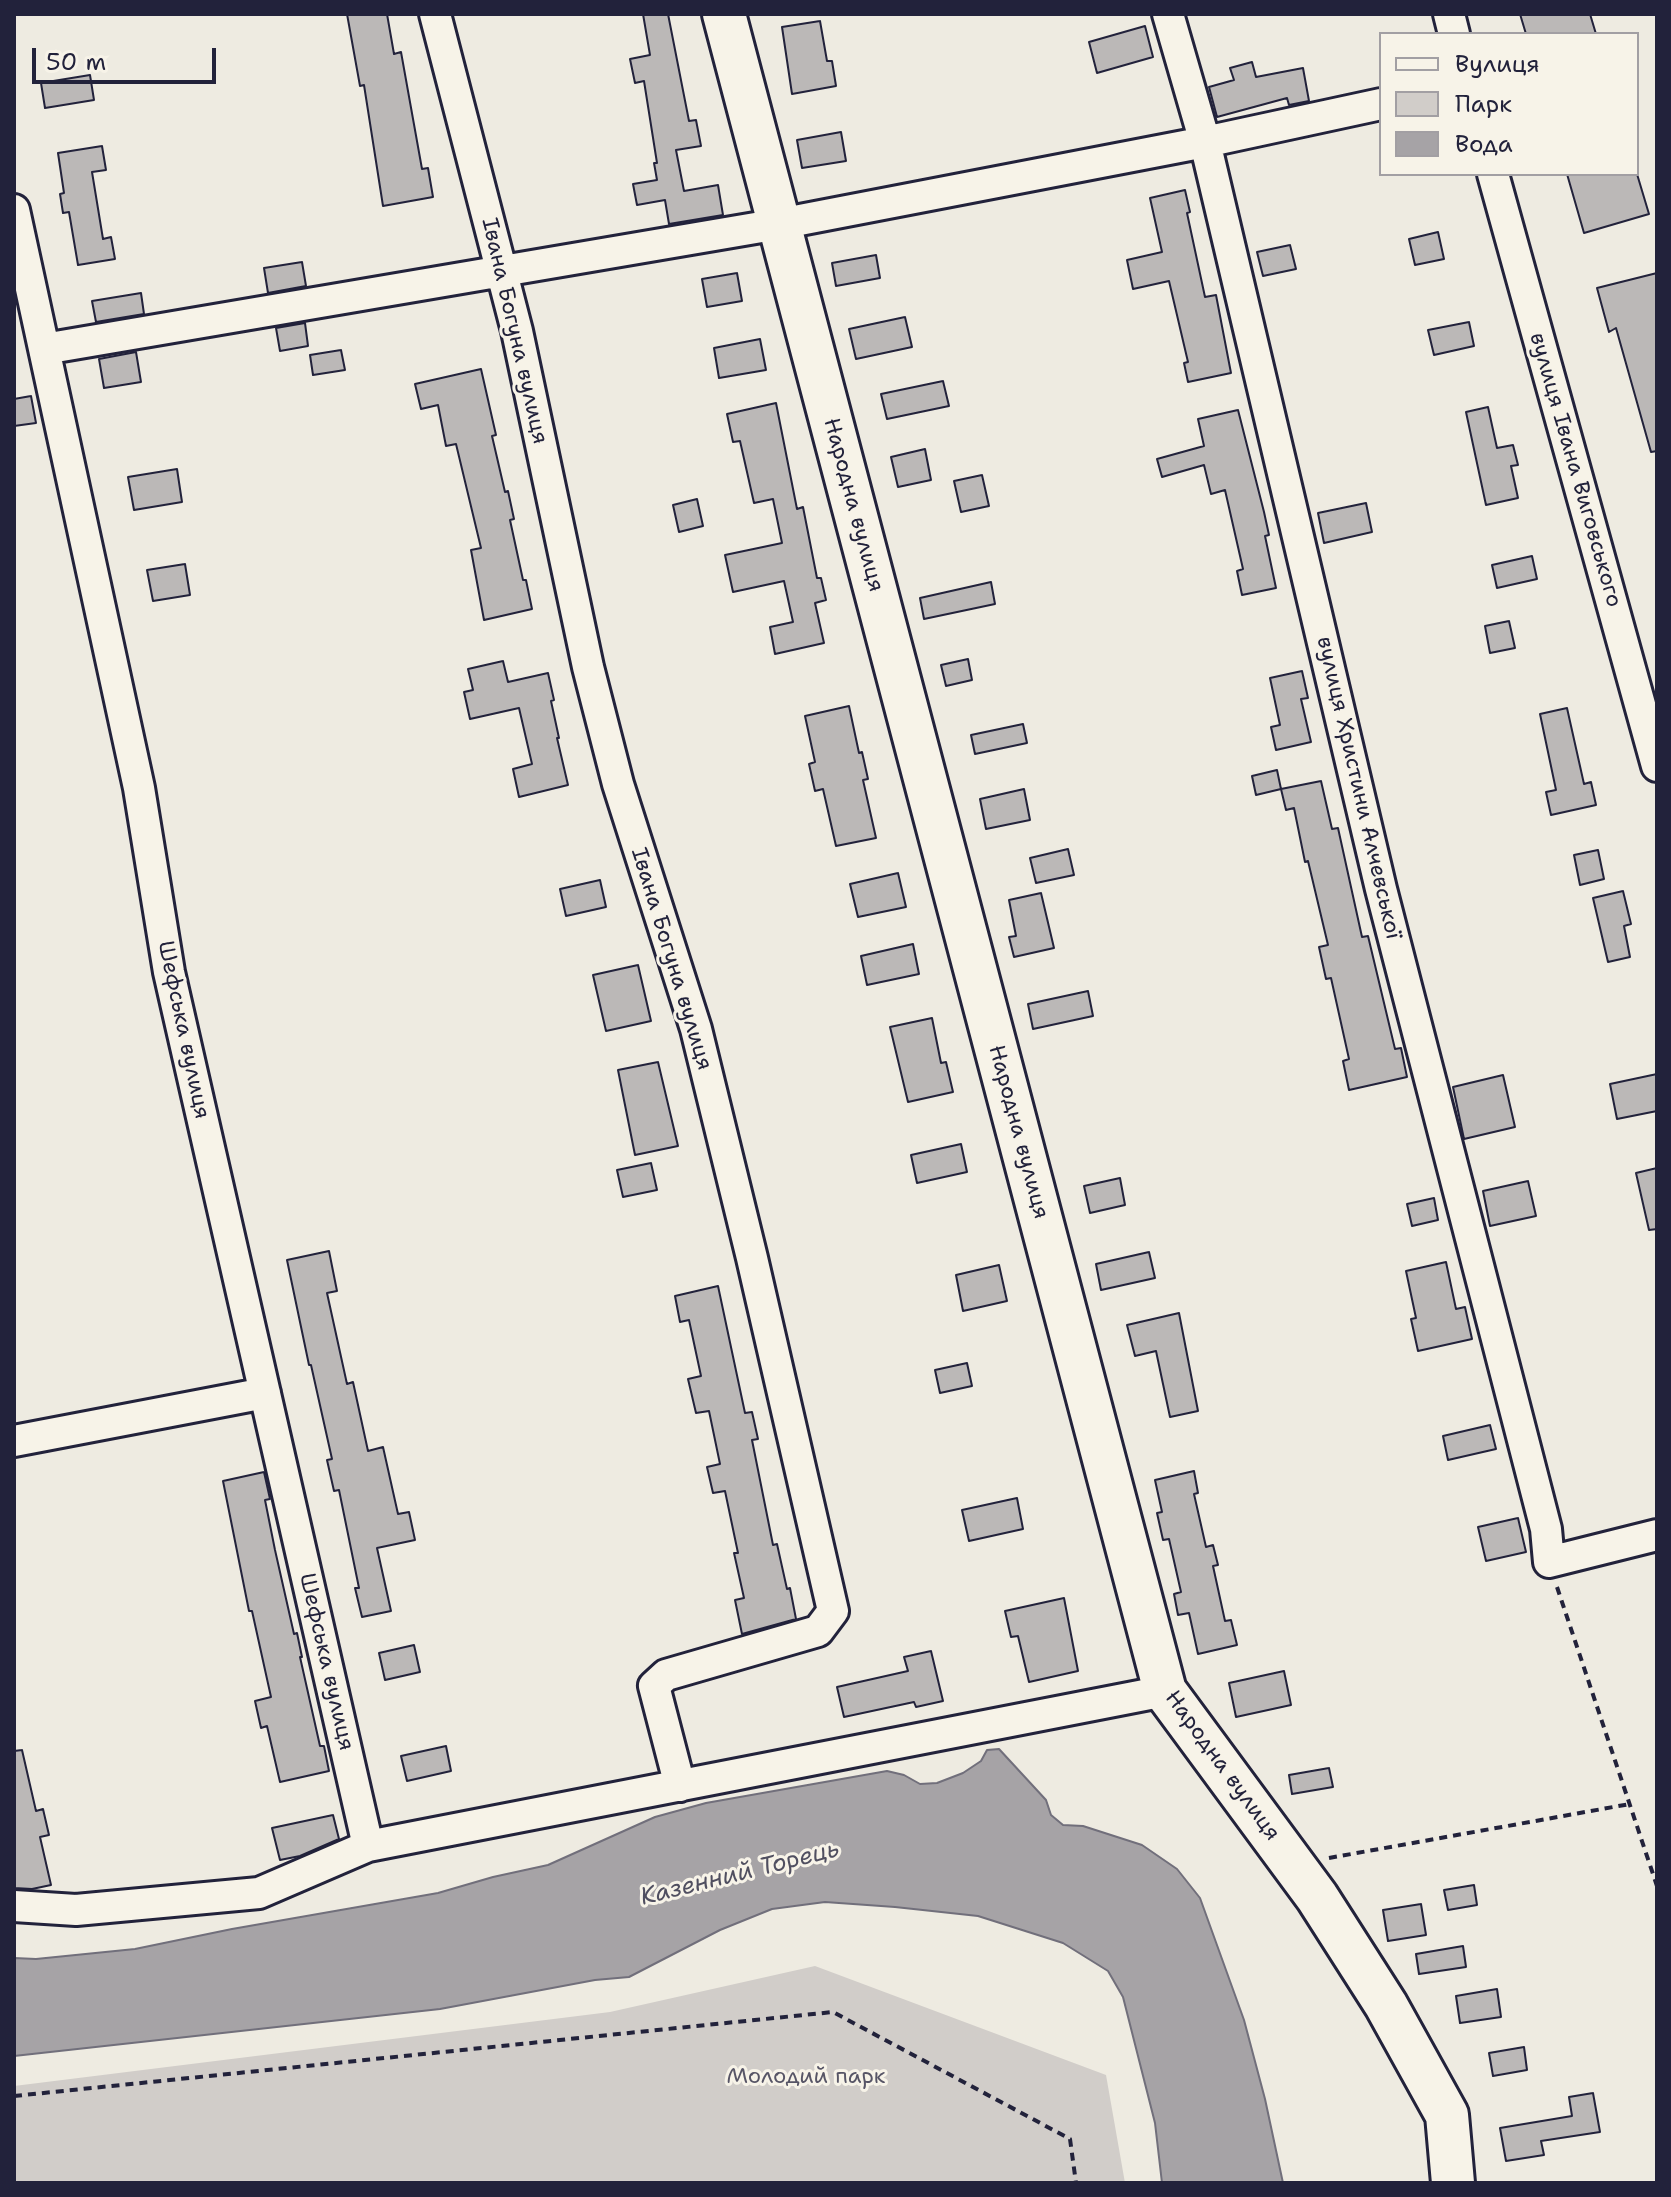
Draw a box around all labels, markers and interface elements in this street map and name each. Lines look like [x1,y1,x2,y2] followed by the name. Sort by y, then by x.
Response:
[36,32,220,82] scale bar
[1379,32,1639,176] legend
[46,46,106,78] text: 50 m
[1455,48,1540,80] text: Вулиця
[1455,88,1512,120] text: Парк
[1455,128,1513,160] text: Вода
[475,215,553,447] street label: Івана Богуна вулиця
[1523,330,1627,610] street label: вулиця Івана Виговського
[817,415,889,595] street label: Народна вулиця
[1310,634,1406,942] street label: вулиця Христини Алчевської
[625,845,717,1073] street label: Івана Богуна вулиця
[151,939,215,1121] street label: Шефська вулиця
[982,1042,1054,1222] street label: Народна вулиця
[293,1571,359,1753] street label: Шефська вулиця
[1159,1686,1285,1846] street label: Народна вулиця
[638,1835,842,1913] water label: Казенний Торець
[726,2064,886,2090] park label: Молодий парк

